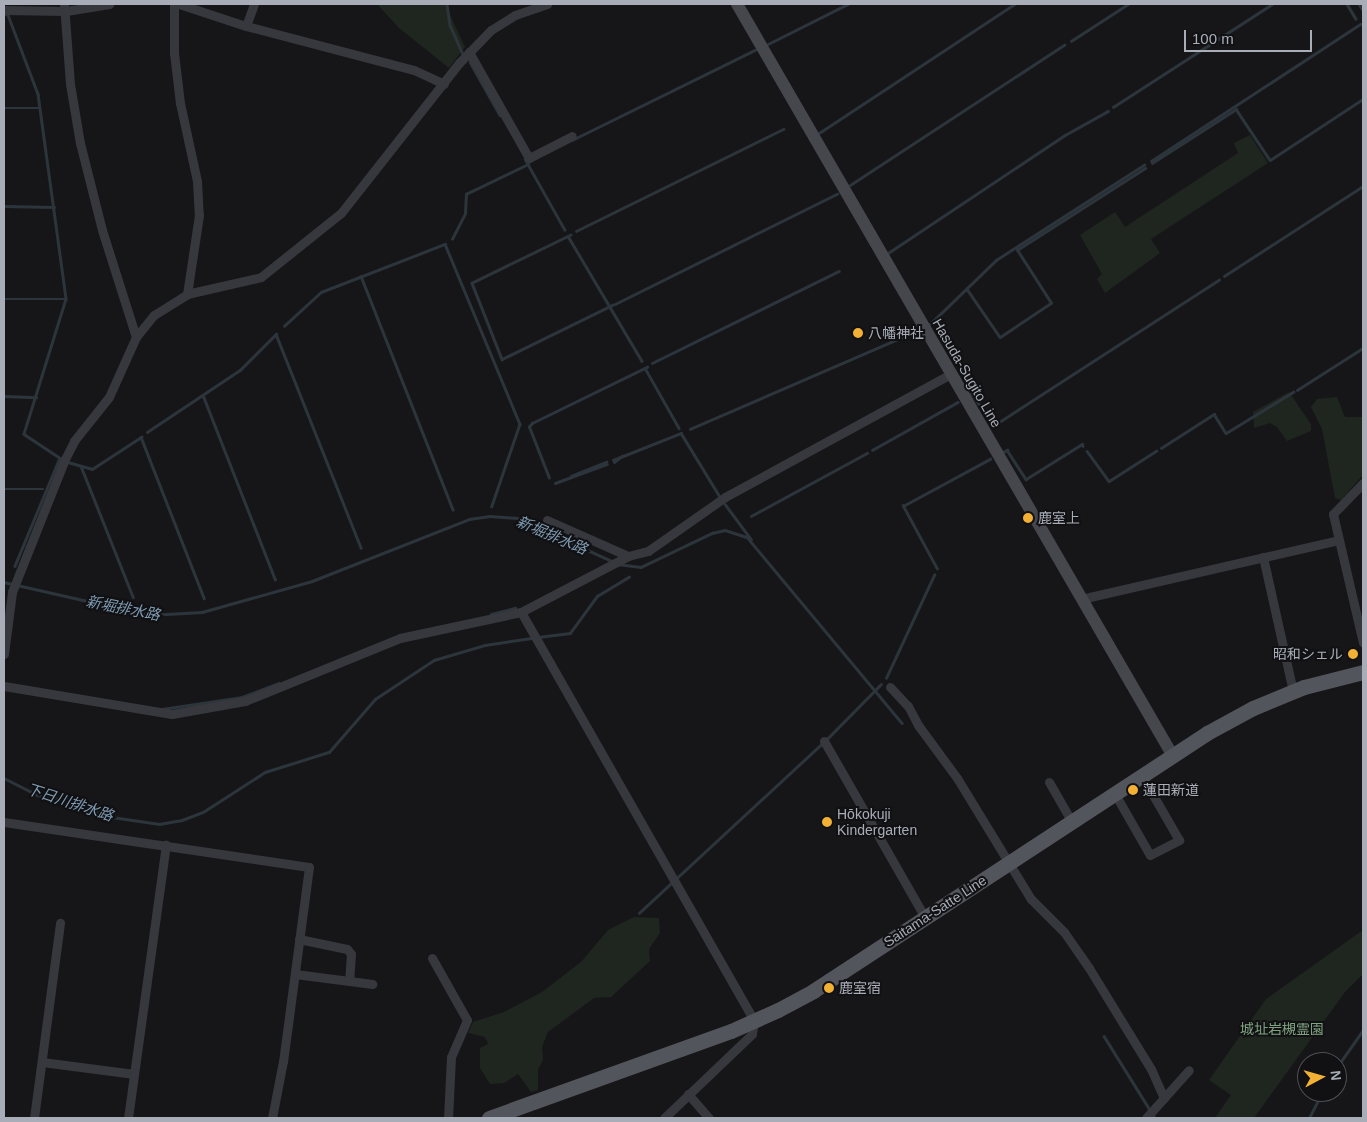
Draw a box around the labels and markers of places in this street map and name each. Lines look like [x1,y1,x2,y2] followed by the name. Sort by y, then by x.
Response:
[868,325,924,341] place label: 八幡神社
[852,327,864,339] marker: 八幡神社
[1038,510,1080,526] place label: 鹿室上
[1022,512,1034,524] marker: 鹿室上
[1273,646,1343,662] place label: 昭和シェル
[1347,648,1359,660] marker: 昭和シェル
[1143,782,1199,798] place label: 蓮田新道
[1127,784,1139,796] marker: 蓮田新道
[837,806,917,839] place label: Hōkokuji Kindergarten
[821,816,833,828] marker: Hōkokuji Kindergarten
[839,980,881,996] place label: 鹿室宿
[823,982,835,994] marker: 鹿室宿

